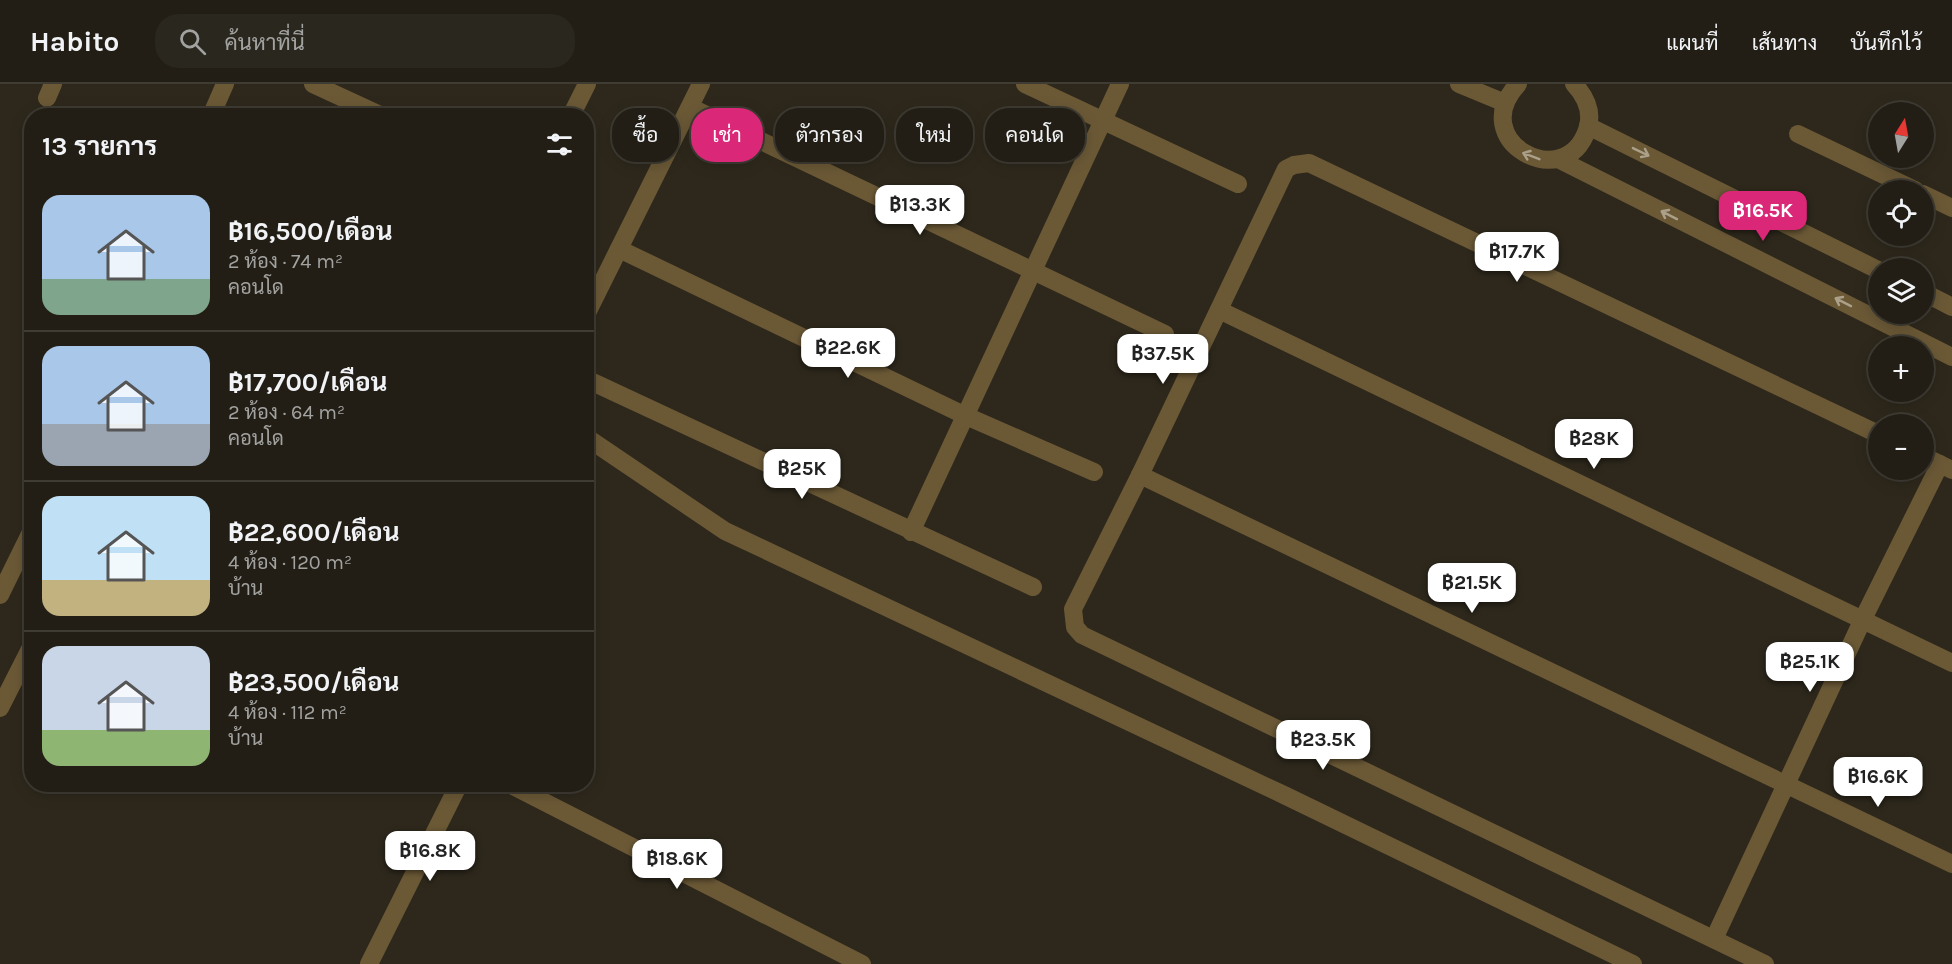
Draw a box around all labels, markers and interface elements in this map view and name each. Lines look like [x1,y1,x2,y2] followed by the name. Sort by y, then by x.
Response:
[155,14,575,68] search box
[30,25,119,58] text: Habito
[176,25,209,58] icon: search
[224,30,305,56] text: ค้นหาที่นี่
[1666,31,1719,55] text: แผนที่
[1752,31,1817,55] text: เส้นทาง
[1850,31,1922,55] text: บันทึกไว้
[1868,102,1934,168] north arrow
[1868,102,1934,480] map controls
[612,108,679,162] chip: ซื้อ
[691,108,763,162] chip: เช่า
[775,108,884,162] chip: ตัวกรอง
[896,108,973,162] chip: ใหม่
[985,108,1085,162] chip: คอนโด
[543,128,576,161] icon: filters
[42,131,157,162] text: 13 รายการ
[1631,147,1649,158] one-way arrow
[1522,149,1540,160] one-way arrow
[1868,180,1934,246] button: locate
[871,185,969,236] pin: ฿13.3K
[1714,191,1812,242] pin: ฿16.5K
[889,193,951,216] text: ฿13.3K
[1733,199,1793,222] text: ฿16.5K
[1661,208,1679,220] one-way arrow
[228,216,393,247] text: ฿16,500/เดือน
[90,219,162,291] icon: home
[1468,232,1566,283] pin: ฿17.7K
[1489,240,1545,263] text: ฿17.7K
[228,250,343,273] text: 2 ห้อง · 74 m²
[1868,258,1934,324] button: layers
[228,276,284,299] text: คอนโด
[1835,296,1853,307] one-way arrow
[799,328,897,379] pin: ฿22.6K
[1114,334,1212,385] pin: ฿37.5K
[815,336,881,359] text: ฿22.6K
[1868,336,1934,402] button: +
[1131,342,1195,365] text: ฿37.5K
[228,367,388,398] text: ฿17,700/เดือน
[90,370,162,442] icon: home
[228,401,345,424] text: 2 ห้อง · 64 m²
[1868,414,1934,480] button: −
[1558,419,1630,470] pin: ฿28K
[228,427,284,450] text: คอนโด
[1569,427,1619,450] text: ฿28K
[766,449,838,500] pin: ฿25K
[778,457,826,480] text: ฿25K
[228,517,400,548] text: ฿22,600/เดือน
[90,520,162,592] icon: home
[228,551,352,574] text: 4 ห้อง · 120 m²
[1423,563,1521,614] pin: ฿21.5K
[1442,571,1502,594] text: ฿21.5K
[228,577,263,600] text: บ้าน
[1761,642,1859,693] pin: ฿25.1K
[1780,650,1840,673] text: ฿25.1K
[228,667,399,698] text: ฿23,500/เดือน
[90,670,162,742] icon: home
[228,701,347,724] text: 4 ห้อง · 112 m²
[1274,720,1372,771] pin: ฿23.5K
[228,727,263,750] text: บ้าน
[1290,728,1356,751] text: ฿23.5K
[1829,757,1927,808] pin: ฿16.6K
[1848,765,1908,788] text: ฿16.6K
[381,831,479,882] pin: ฿16.8K
[399,839,461,862] text: ฿16.8K
[628,839,726,890] pin: ฿18.6K
[646,847,708,870] text: ฿18.6K

